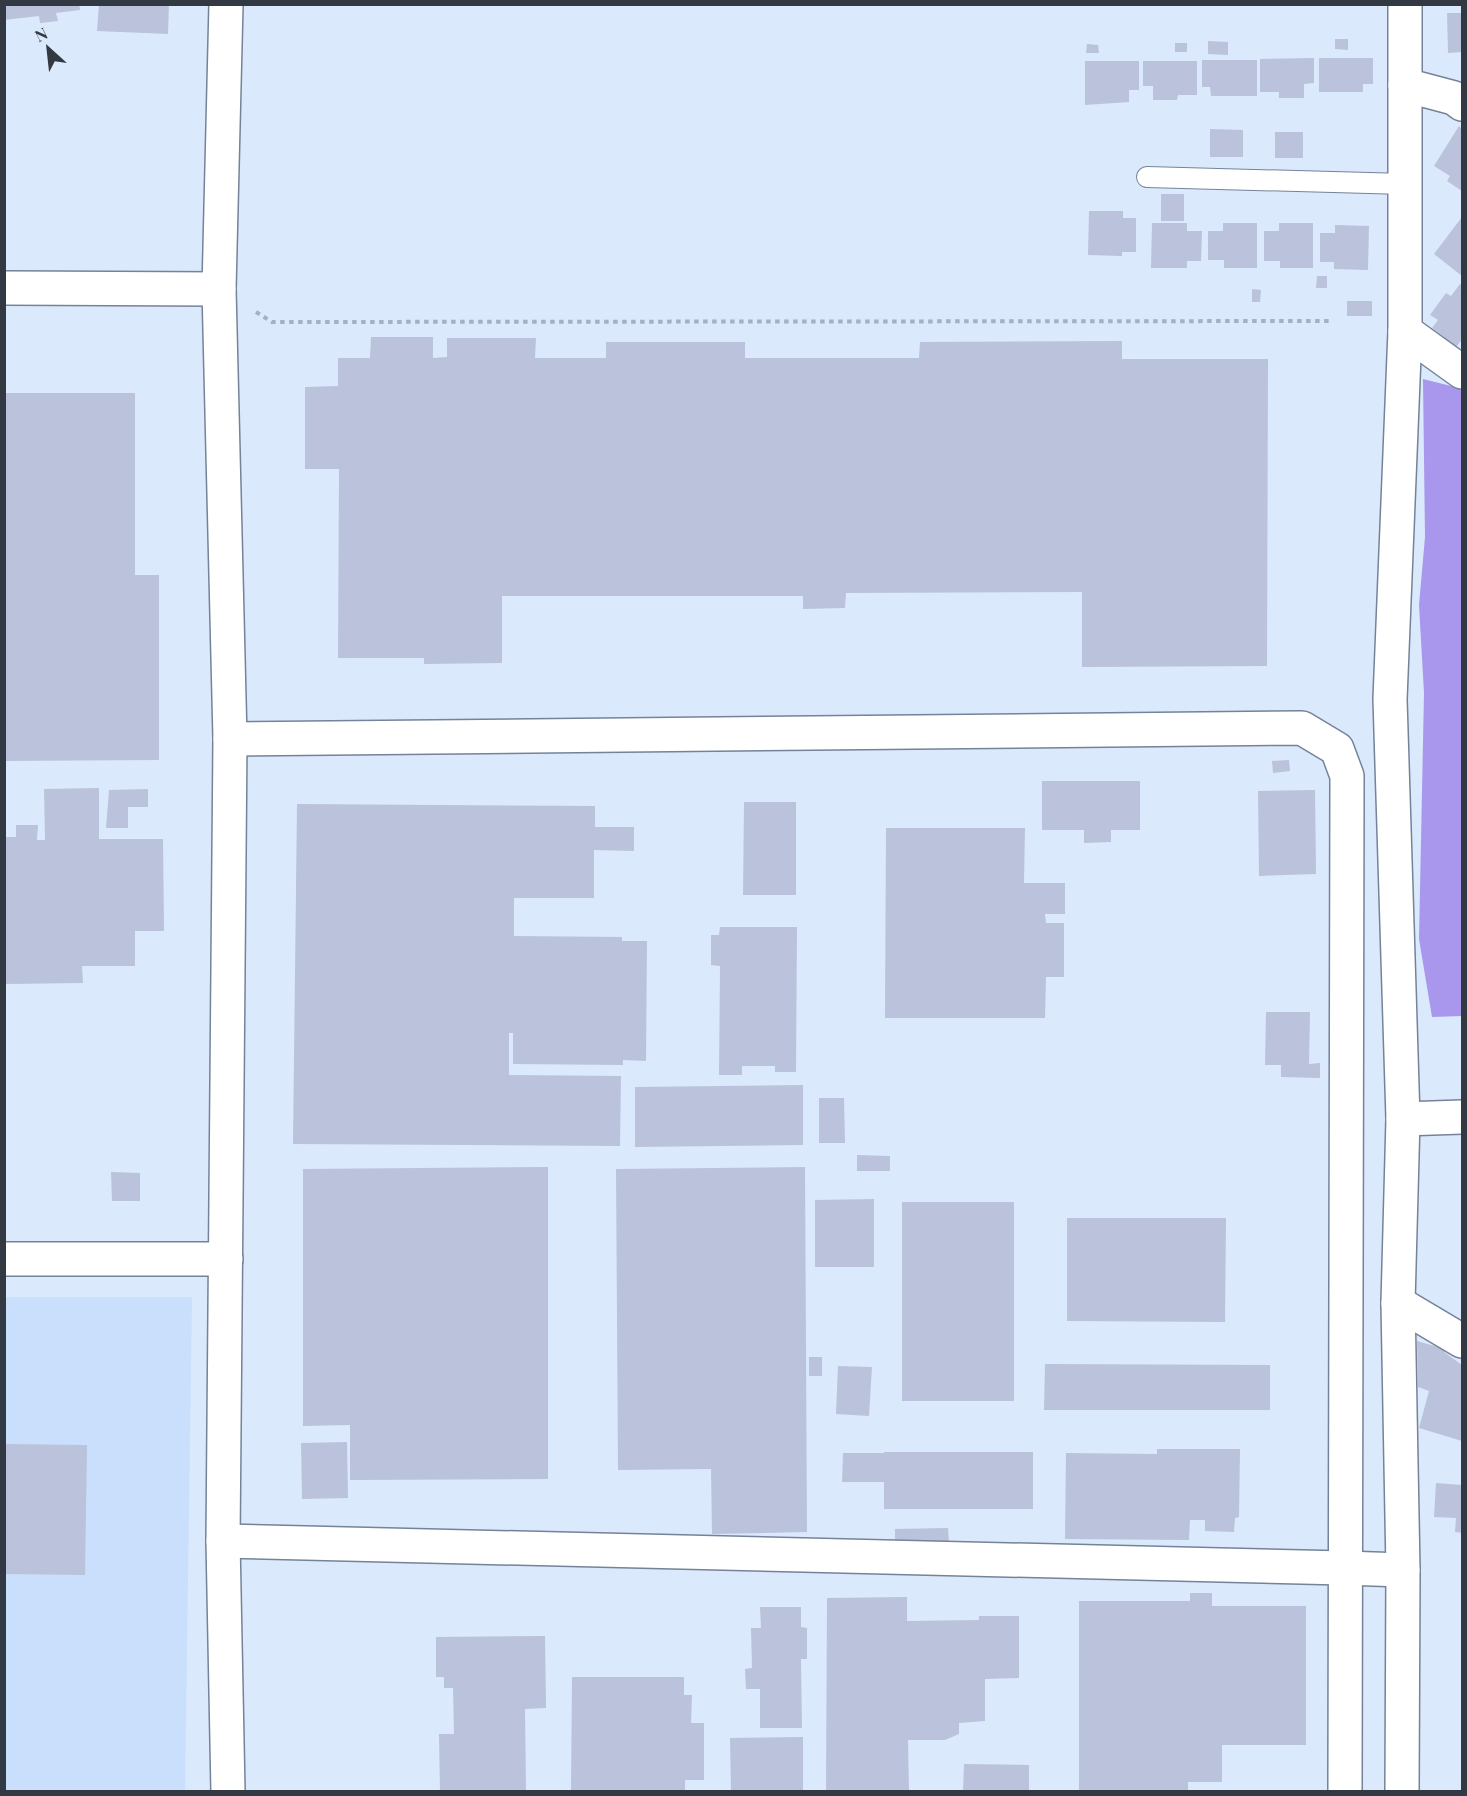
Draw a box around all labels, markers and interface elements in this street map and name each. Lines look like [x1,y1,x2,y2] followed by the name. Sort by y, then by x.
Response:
[18,18,78,78] north arrow
[31,22,51,46] text: N

